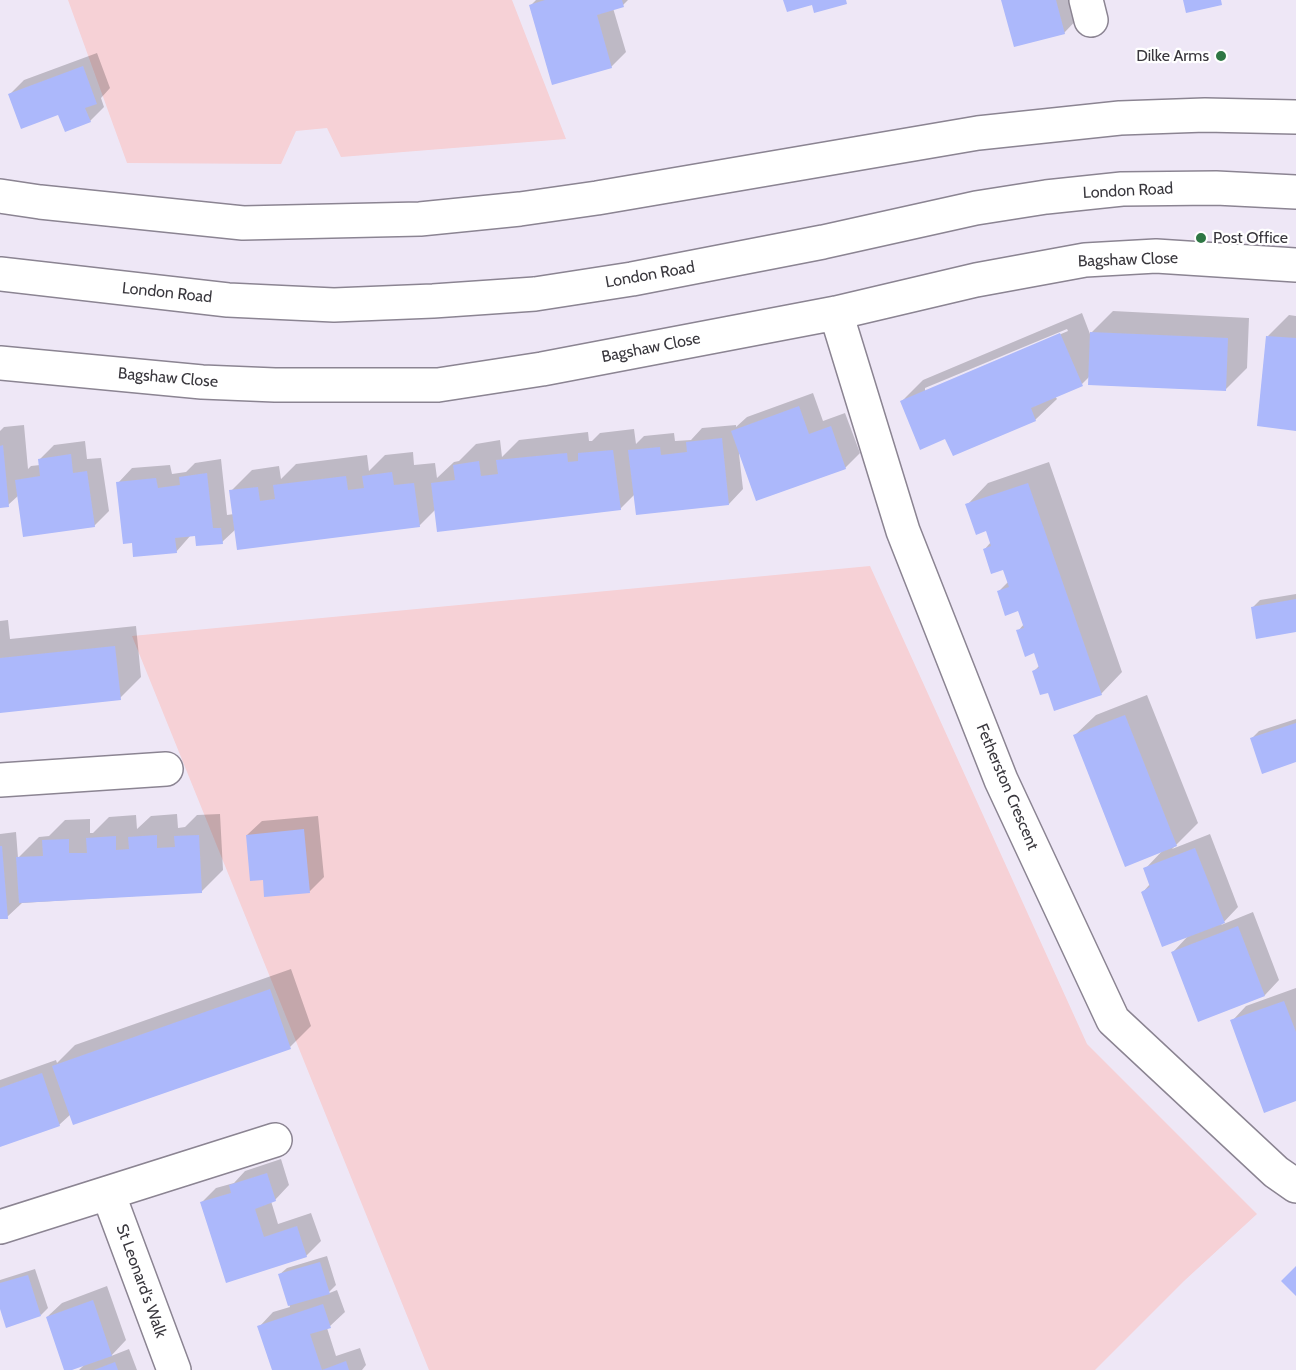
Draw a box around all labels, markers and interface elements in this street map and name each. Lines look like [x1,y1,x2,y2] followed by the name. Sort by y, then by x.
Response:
[1136,46,1209,66] place label: Dilke Arms
[1214,49,1228,63] marker: Dilke Arms
[1082,179,1174,203] street label: London Road
[1213,228,1288,248] place label: Post Office
[1194,231,1208,245] marker: Post Office
[1078,249,1178,271] street label: Bagshaw Close
[604,258,696,292] street label: London Road
[121,279,213,307] street label: London Road
[600,329,702,367] street label: Bagshaw Close
[117,364,219,392] street label: Bagshaw Close
[972,721,1042,853] street label: Fetherston Crescent
[112,1222,170,1340] street label: St Leonard's Walk

